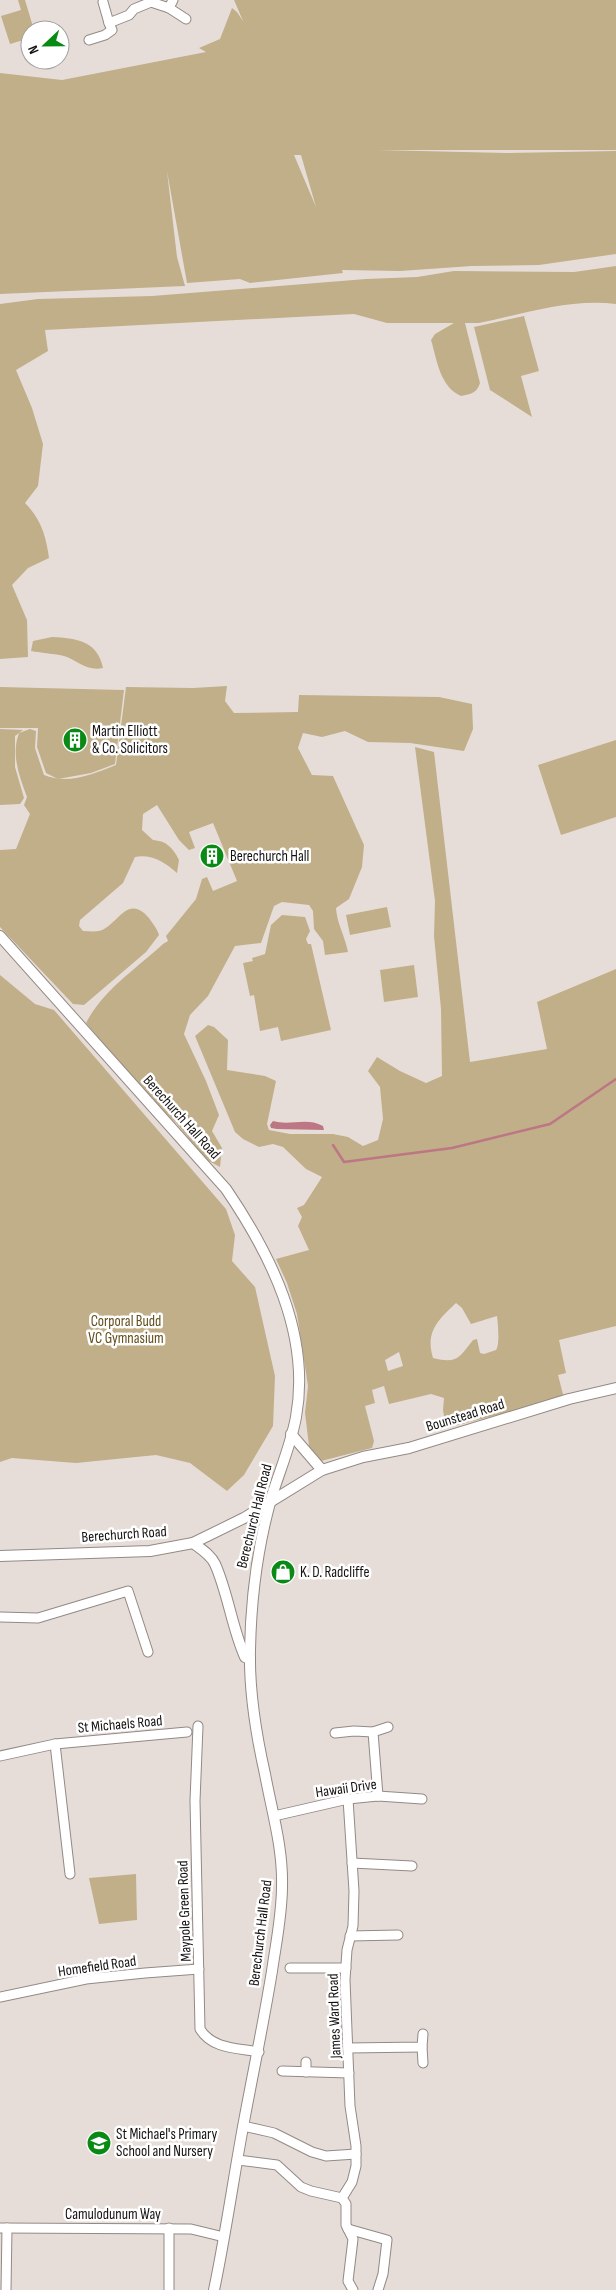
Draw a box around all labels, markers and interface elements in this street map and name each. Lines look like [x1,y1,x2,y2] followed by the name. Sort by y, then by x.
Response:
[20,20,70,70] north arrow
[24,43,43,56] text: N
[92,722,168,758] place label: Martin Elliott & Co. Solicitors
[62,727,88,753] building icon: Martin Elliott & Co. Solicitors
[199,843,225,869] building icon: Berechurch Hall
[230,847,309,866] place label: Berechurch Hall
[139,1071,224,1163] street label: Berechurch Hall Road
[88,1312,164,1348] park label: Corporal Budd VC Gymnasium
[424,1395,507,1436] street label: Bounstead Road
[232,1462,277,1570] street label: Berechurch Hall Road
[81,1522,167,1547] street label: Berechurch Road
[270,1559,296,1585] shop icon: K. D. Radcliffe
[300,1563,369,1582] place label: K. D. Radcliffe
[77,1711,163,1738] street label: St Michaels Road
[314,1775,378,1802] street label: Hawaii Drive
[173,1860,196,1962] street label: Maypole Green Road
[245,1879,276,1987] street label: Berechurch Hall Road
[57,1952,137,1981] street label: Homefield Road
[324,1973,346,2060] street label: James Ward Road
[116,2125,217,2161] place label: St Michael's Primary School and Nursery
[86,2130,112,2156] school or university icon: St Michael's Primary School and Nursery
[65,2205,161,2224] street label: Camulodunum Way

